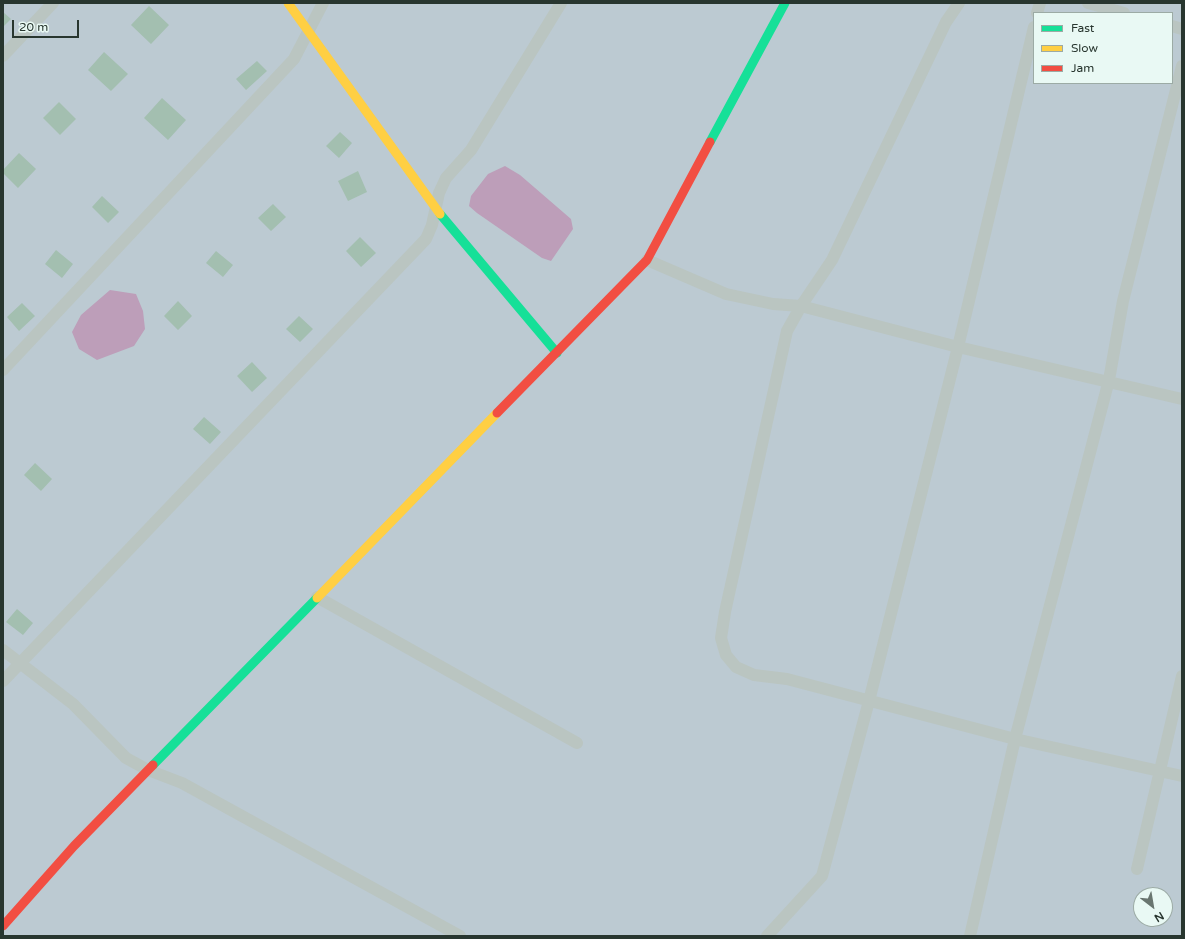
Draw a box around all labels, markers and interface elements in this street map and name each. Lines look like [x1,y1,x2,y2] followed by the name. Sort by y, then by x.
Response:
[14,12,81,38] scale bar
[1033,12,1173,84] legend
[19,20,48,34] text: 20 m
[1071,21,1094,35] text: Fast
[1071,41,1098,55] text: Slow
[1071,61,1094,75] text: Jam
[1133,887,1173,927] north arrow
[1152,909,1166,925] text: N

